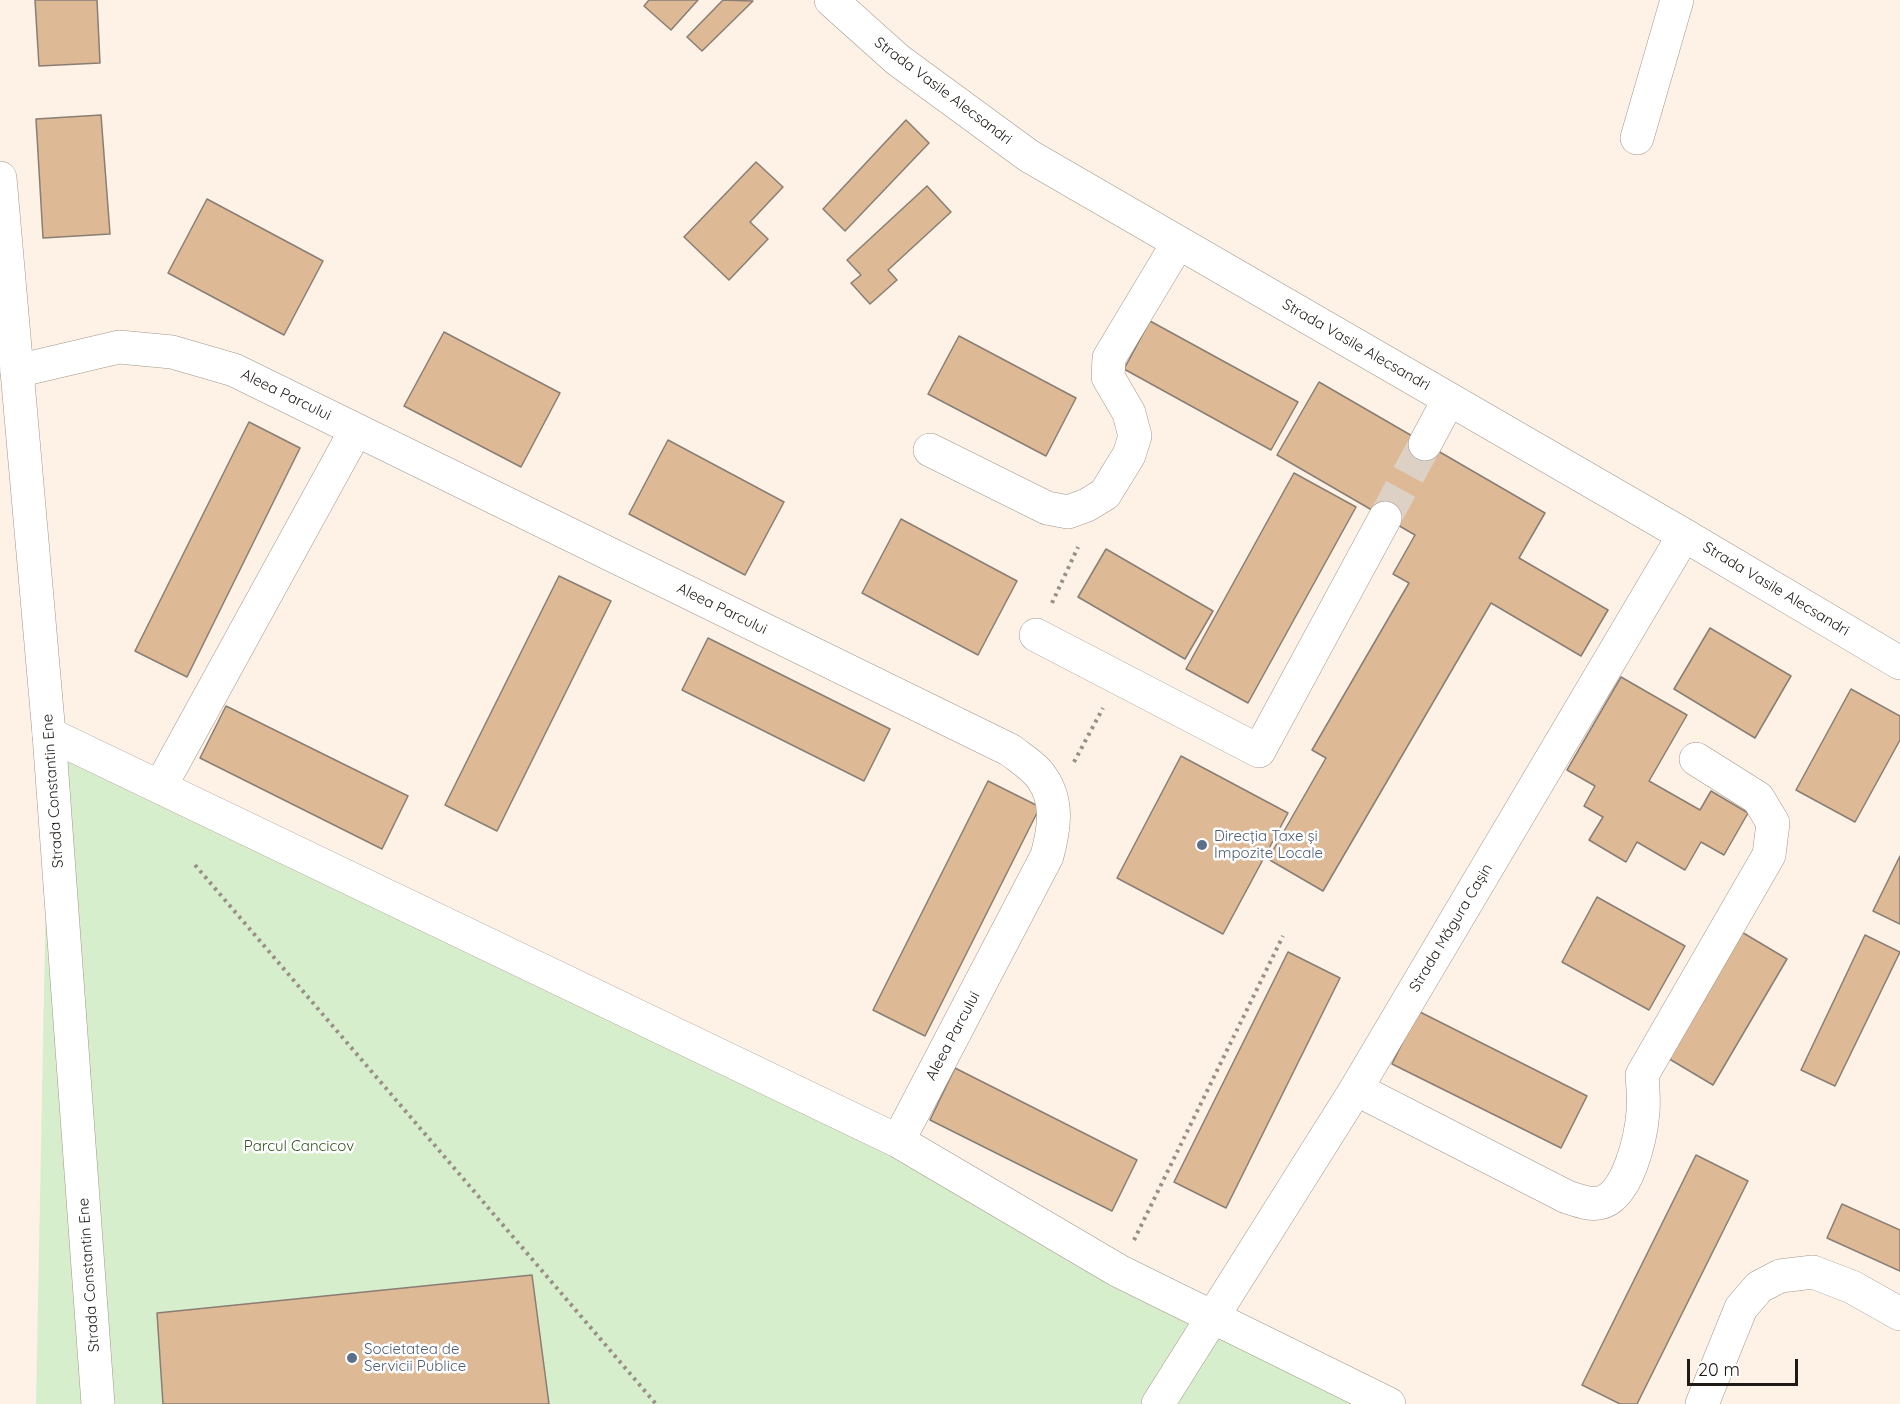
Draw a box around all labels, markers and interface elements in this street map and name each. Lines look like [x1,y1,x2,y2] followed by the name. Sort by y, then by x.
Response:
[871,33,1015,149] street label: Strada Vasile Alecsandri
[1279,295,1433,395] street label: Strada Vasile Alecsandri
[238,365,334,425] street label: Aleea Parcului
[1699,538,1853,640] street label: Strada Vasile Alecsandri
[674,579,770,639] street label: Aleea Parcului
[39,713,67,869] street label: Strada Constantin Ene
[1214,827,1323,862] place label: Direcția Taxe și Impozite Locale
[1195,838,1209,852] marker: Direcția Taxe și Impozite Locale
[1406,861,1496,995] street label: Strada Măgura Cașin
[922,988,984,1084] street label: Aleea Parcului
[244,1137,354,1155] park label: Parcul Cancicov
[75,1197,103,1353] street label: Strada Constantin Ene
[364,1340,466,1375] place label: Societatea de Servicii Publice
[1690,1347,1801,1385] scale bar
[345,1351,359,1365] marker: Societatea de Servicii Publice
[1698,1358,1740,1381] text: 20 m

